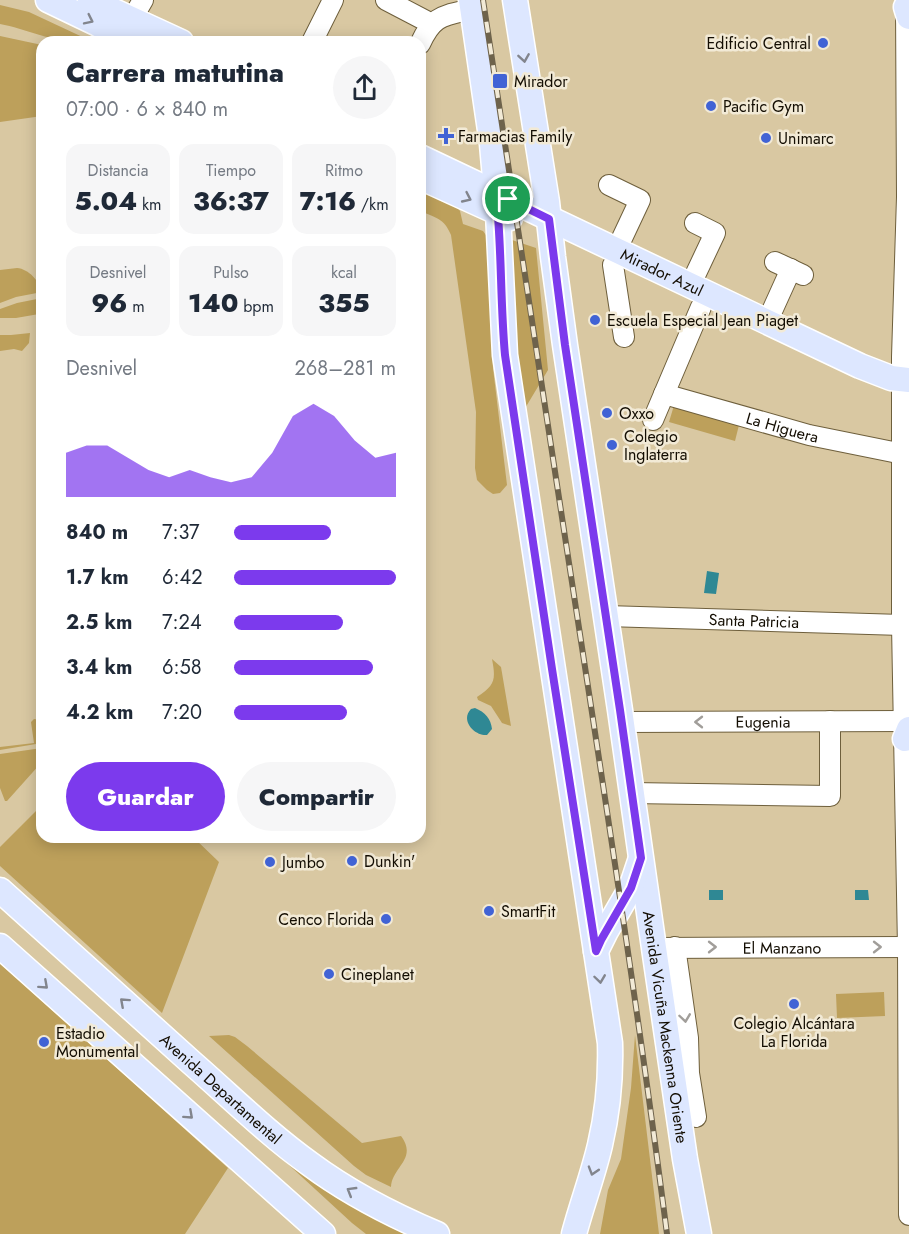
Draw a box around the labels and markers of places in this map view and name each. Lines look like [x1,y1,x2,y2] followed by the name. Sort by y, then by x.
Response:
[707,32,811,55] place label: Edificio Central
[816,36,830,50] marker: Edificio Central
[514,70,568,93] place label: Mirador
[491,72,509,90] marker: Mirador
[723,95,804,118] place label: Pacific Gym
[704,99,718,113] marker: Pacific Gym
[458,125,573,148] place label: Farmacias Family
[778,127,834,150] place label: Unimarc
[439,129,453,143] marker: Farmacias Family
[759,131,773,145] marker: Unimarc
[482,173,533,224] pin
[607,309,798,332] place label: Escuela Especial Jean Piaget
[588,313,602,327] marker: Escuela Especial Jean Piaget
[619,402,654,425] place label: Oxxo
[600,406,614,420] marker: Oxxo
[624,425,688,466] place label: Colegio Inglaterra
[605,438,619,452] marker: Colegio Inglaterra
[364,850,415,873] place label: Dunkin'
[280,851,325,874] place label: Jumbo
[345,854,359,868] marker: Dunkin'
[263,855,277,869] marker: Jumbo
[501,900,555,923] place label: SmartFit
[482,904,496,918] marker: SmartFit
[278,908,374,931] place label: Cenco Florida
[379,912,393,926] marker: Cenco Florida
[341,963,414,986] place label: Cineplanet
[322,967,336,981] marker: Cineplanet
[787,997,801,1011] marker: Colegio Alcántara La Florida
[733,1012,855,1053] place label: Colegio Alcántara La Florida
[56,1022,139,1063] place label: Estadio Monumental
[37,1035,51,1049] marker: Estadio Monumental

